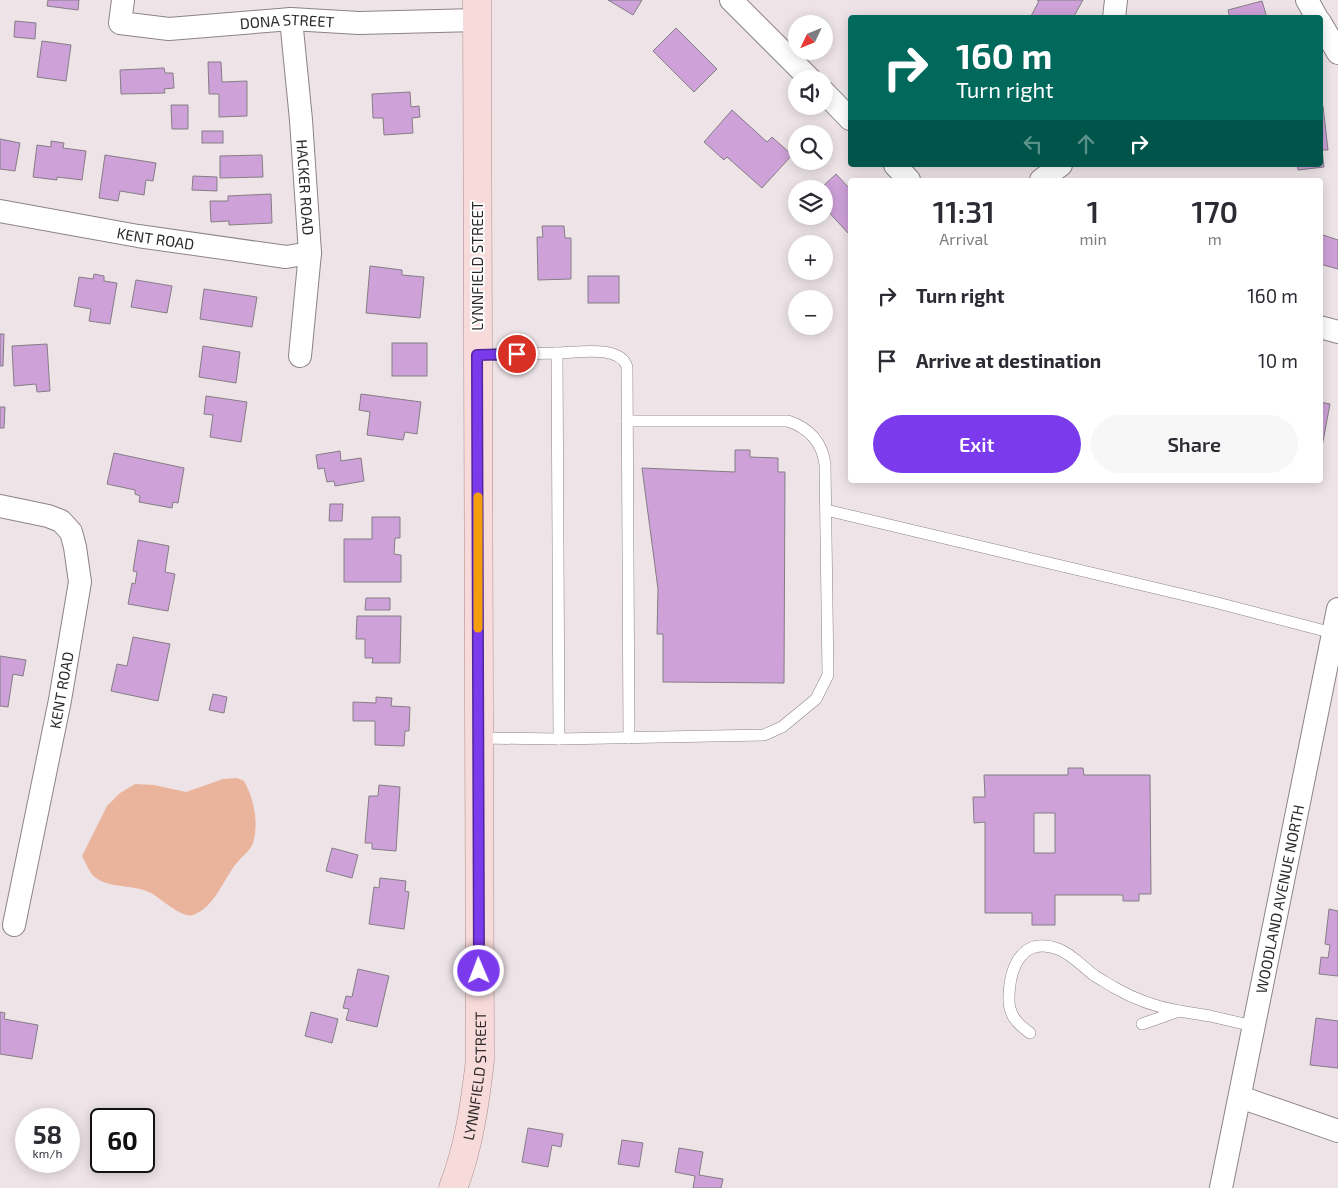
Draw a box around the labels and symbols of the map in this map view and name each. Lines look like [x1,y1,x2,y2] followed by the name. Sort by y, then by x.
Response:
[239,10,335,32] street label: DONA STREET
[788,15,832,60] north arrow
[293,139,318,236] street label: HACKER ROAD
[468,201,486,331] street label: LYNNFIELD STREET
[115,223,196,253] street label: KENT ROAD
[496,333,538,375] pin
[45,650,77,730] street label: KENT ROAD
[1252,803,1307,995] street label: WOODLAND AVENUE NORTH
[452,944,504,996] position arrow
[459,1011,489,1142] street label: LYNNFIELD STREET
[90,1108,155,1173] speed limit sign: 60

